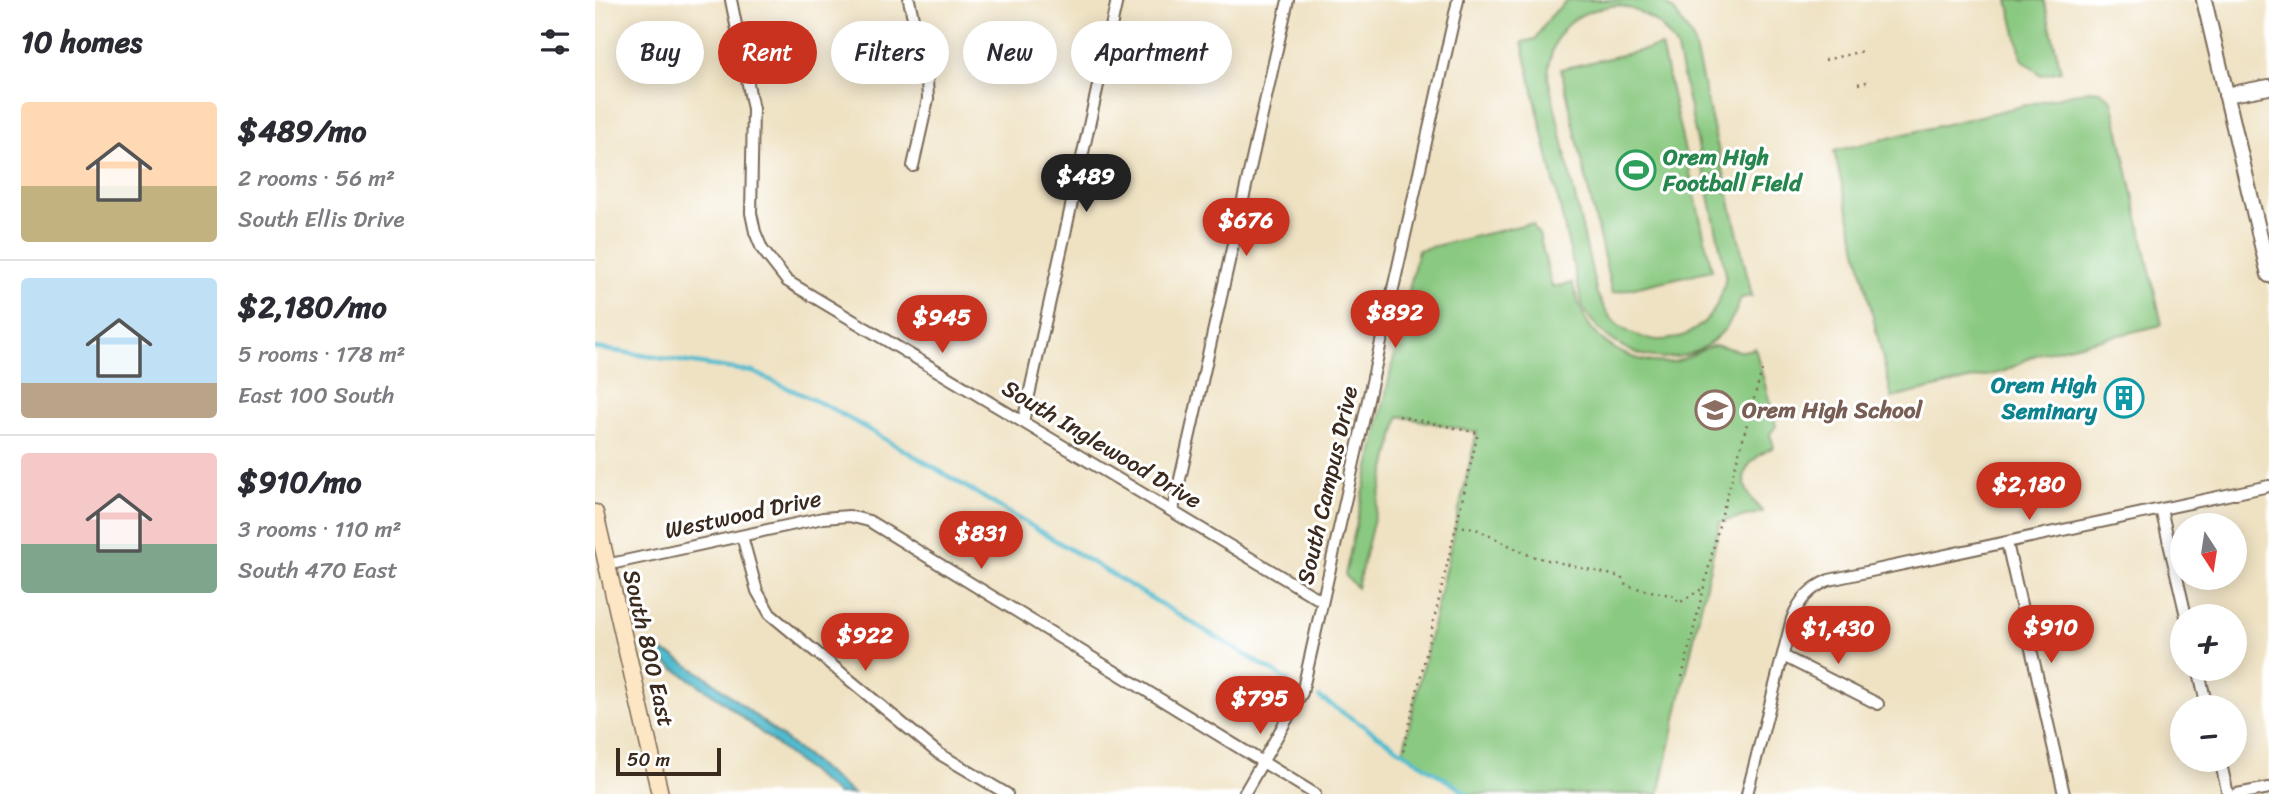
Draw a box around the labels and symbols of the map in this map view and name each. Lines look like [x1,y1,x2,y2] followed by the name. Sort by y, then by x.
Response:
[1662,137,1803,204] place label: Orem High Football Field
[1615,149,1657,191] sports icon: Orem High Football Field
[1045,154,1127,214] pin: $489
[1205,198,1287,258] pin: $676
[1354,290,1436,350] pin: $892
[901,296,983,355] pin: $945
[1991,365,2098,432] place label: Orem High Seminary
[994,368,1210,521] street label: South Inglewood Drive
[2103,377,2145,419] building icon: Orem High Seminary
[1285,382,1370,588] street label: South Campus Drive
[1694,389,1736,431] school or university icon: Orem High School
[1742,390,1923,431] place label: Orem High School
[1972,462,2086,522] pin: $2,180
[661,478,825,551] street label: Westwood Drive
[940,512,1022,571] pin: $831
[2170,513,2247,590] north arrow
[610,565,687,731] street label: South 800 East
[1781,606,1895,666] pin: $1,430
[2010,606,2092,665] pin: $910
[824,614,906,673] pin: $922
[1219,676,1301,736] pin: $795
[616,745,721,777] scale bar

